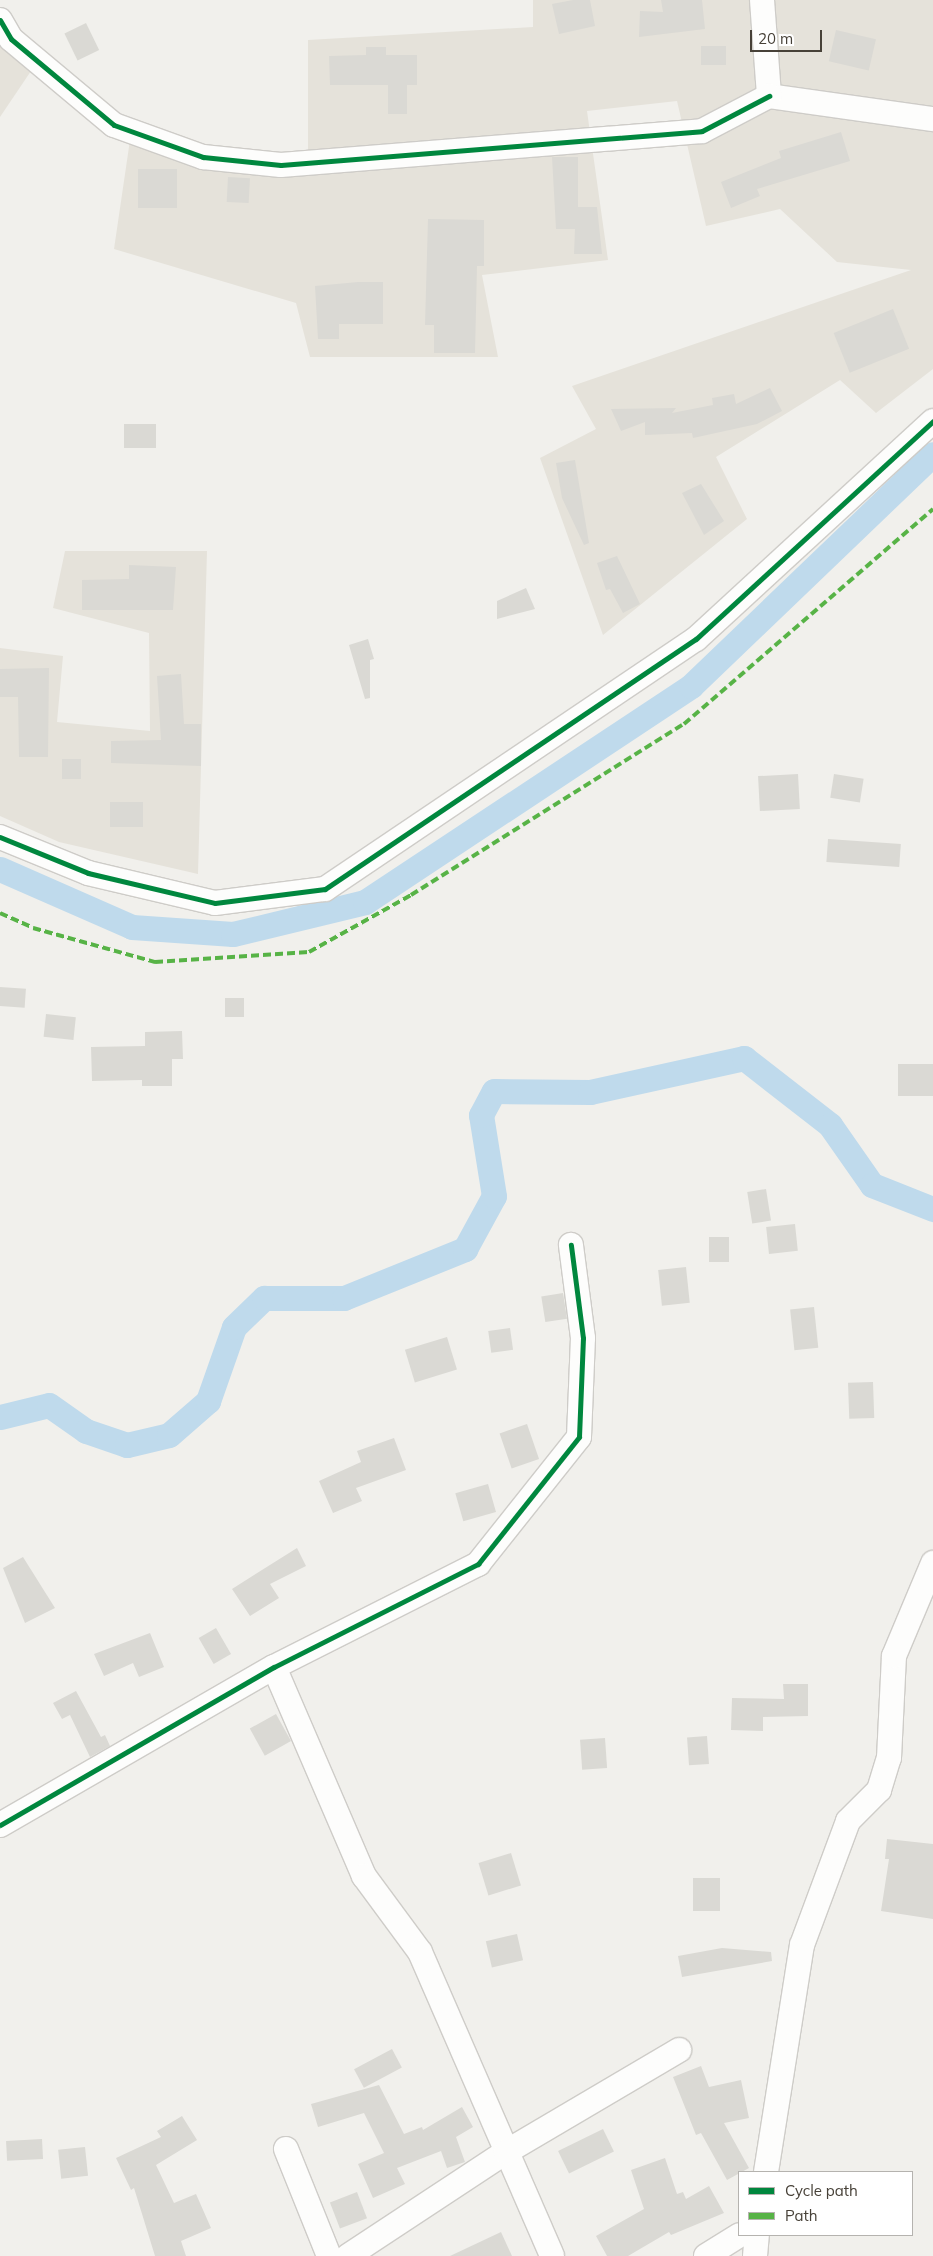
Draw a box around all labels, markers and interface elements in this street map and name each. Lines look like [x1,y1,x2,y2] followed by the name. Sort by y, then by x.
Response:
[753,20,826,52] scale bar
[758,29,793,48] text: 20 m
[738,2171,913,2236] legend
[785,2181,858,2200] text: Cycle path
[785,2206,817,2225] text: Path

